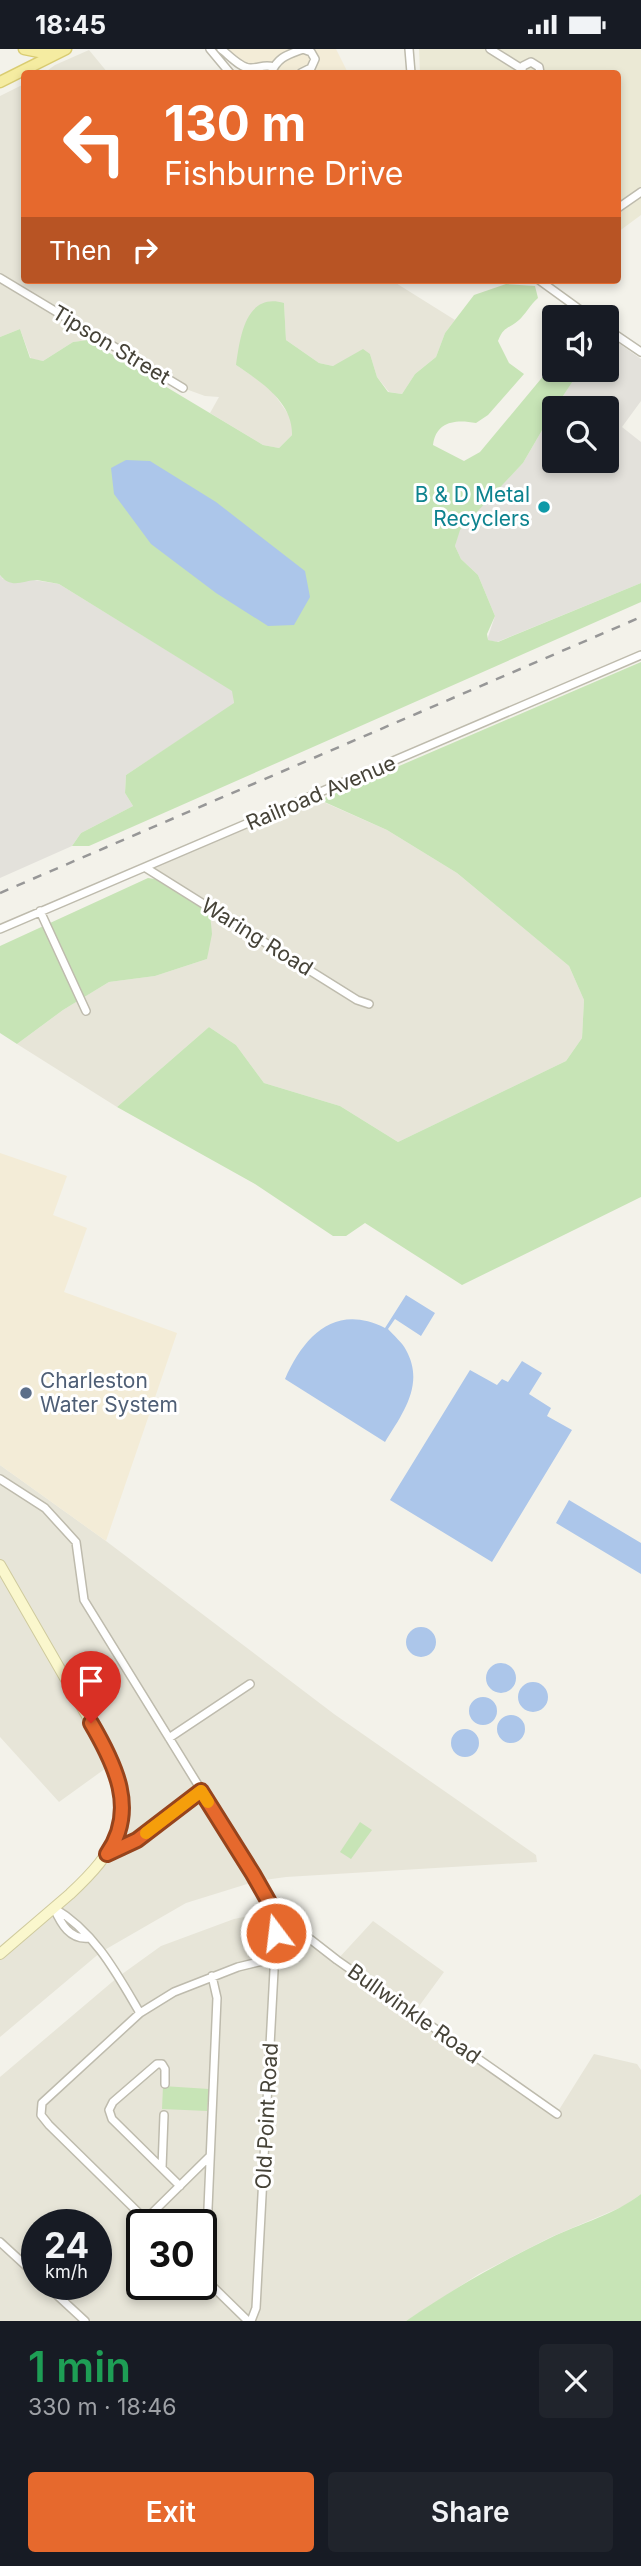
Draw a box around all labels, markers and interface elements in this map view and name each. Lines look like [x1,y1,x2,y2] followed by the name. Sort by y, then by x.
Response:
[35,9,106,40] text: 18:45
[164,94,306,153] text: 130 m
[49,98,140,189] icon: left
[164,154,403,193] text: Fishburne Drive
[126,231,164,269] icon: right
[49,235,112,266] text: Then
[48,300,175,390] street label: Tipson Street
[542,305,619,473] map controls
[542,305,619,382] button: sound
[542,396,619,473] button: search
[415,482,530,531] place label: B & D Metal Recyclers
[536,499,552,515] marker: B & D Metal Recyclers
[242,750,399,835] street label: Railroad Avenue
[197,892,318,981] street label: Waring Road
[40,1368,178,1417] place label: Charleston Water System
[18,1385,34,1401] marker: Charleston Water System
[61,1651,121,1723] pin
[72,1662,110,1700] icon: arrive
[239,1896,313,1970] position arrow
[343,1958,486,2069] street label: Bullwinkle Road
[250,2042,283,2190] street label: Old Point Road
[126,2209,217,2300] speed limit sign: 30
[44,2224,89,2266] text: 24
[45,2261,88,2282] text: km/h
[28,2341,131,2392] text: 1 min
[539,2344,613,2418] button: close
[28,2393,176,2421] text: 330 m · 18:46
[28,2472,314,2552] button: Exit
[328,2472,613,2552] button: Share

